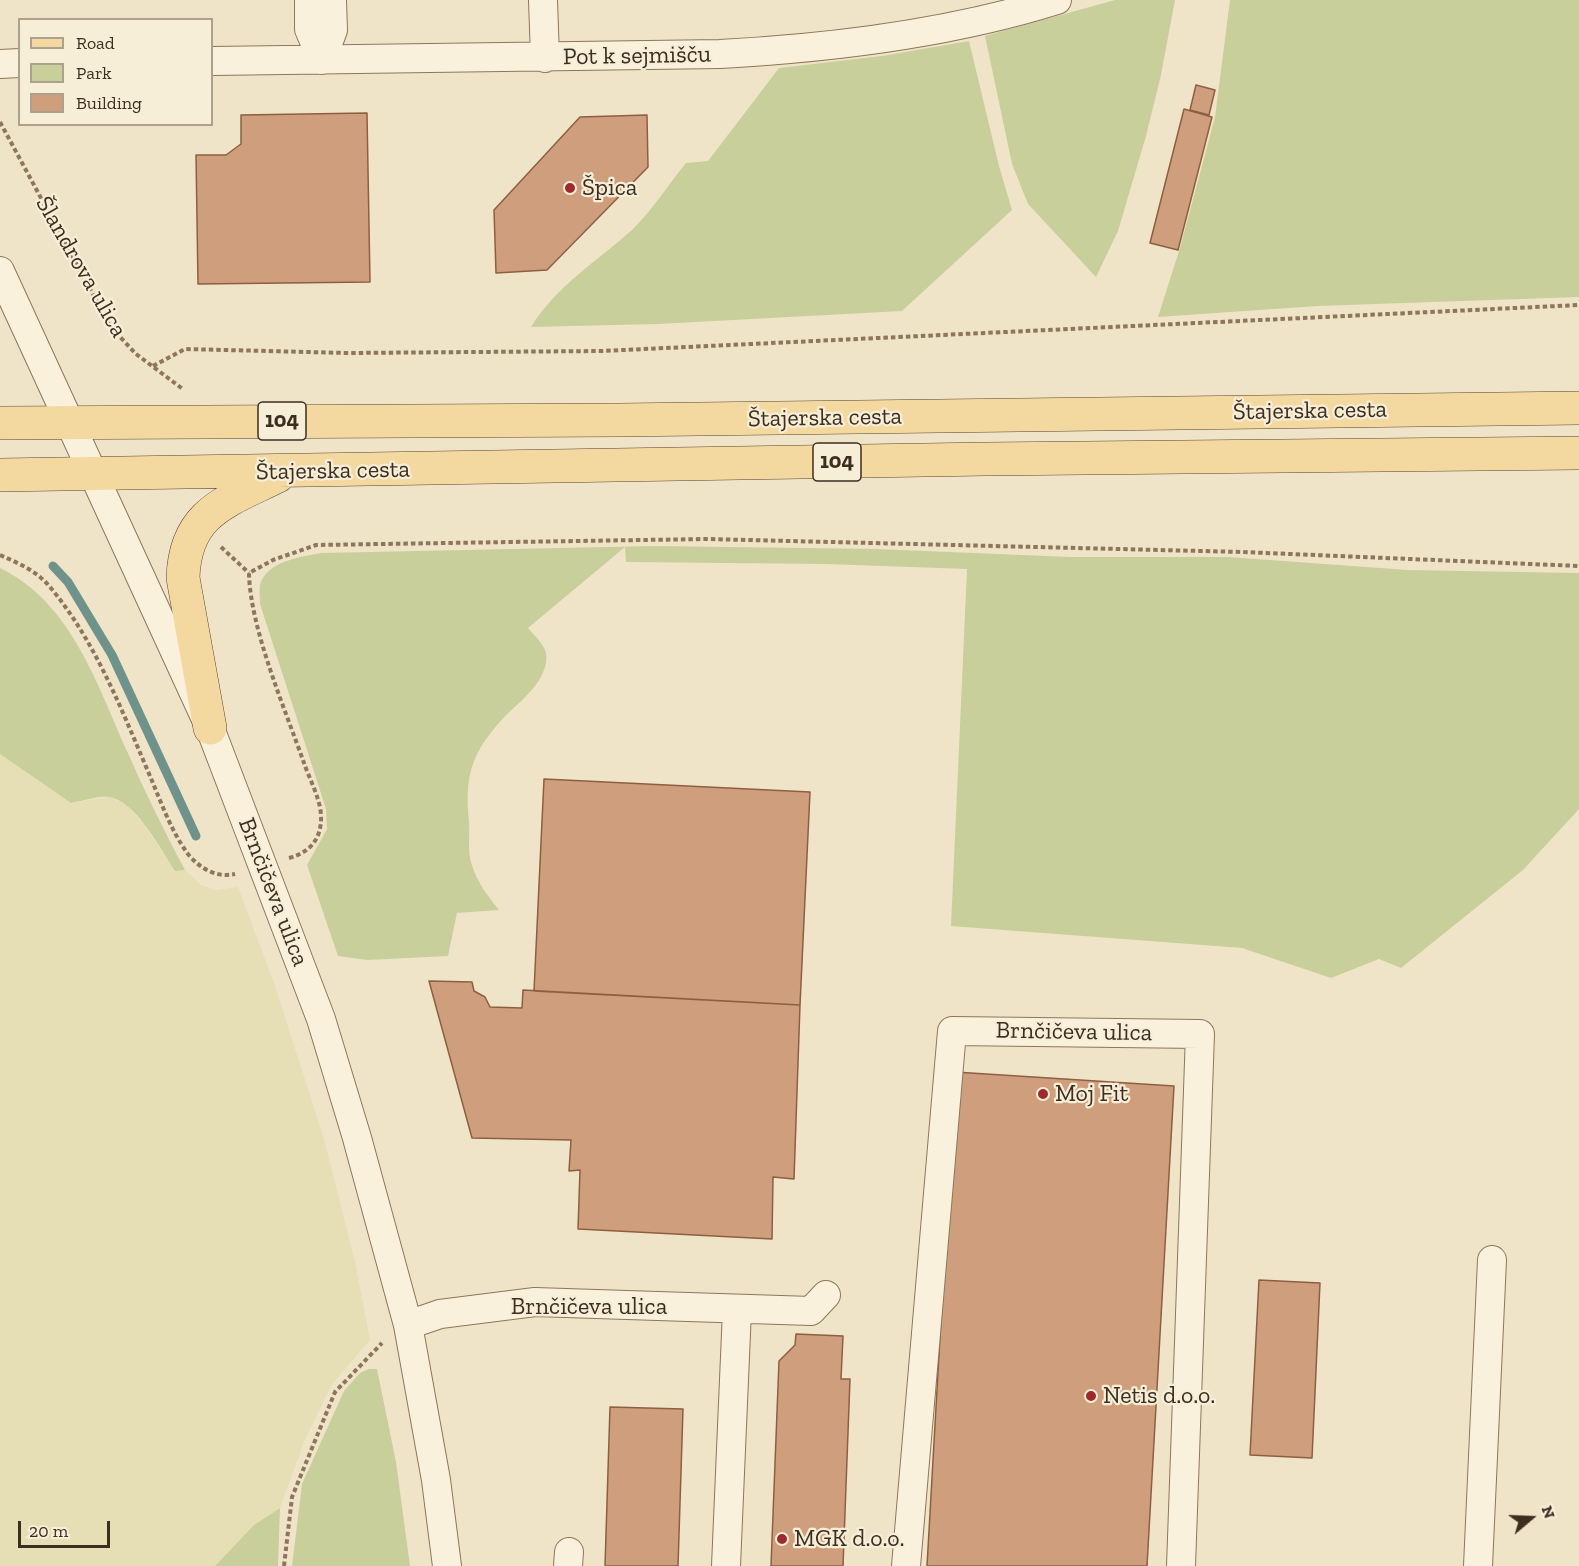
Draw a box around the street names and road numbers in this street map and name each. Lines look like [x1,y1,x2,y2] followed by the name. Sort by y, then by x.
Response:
[563,40,711,72] street label: Pot k sejmišču
[29,191,133,343] street label: Šlandrova ulica
[1233,395,1387,427] street label: Štajerska cesta
[258,402,306,440] road number: 104
[748,402,902,434] street label: Štajerska cesta
[813,443,861,481] road number: 104
[256,455,410,487] street label: Štajerska cesta
[232,814,314,970] street label: Brnčičeva ulica
[995,1016,1153,1048] street label: Brnčičeva ulica
[511,1293,667,1321] street label: Brnčičeva ulica

